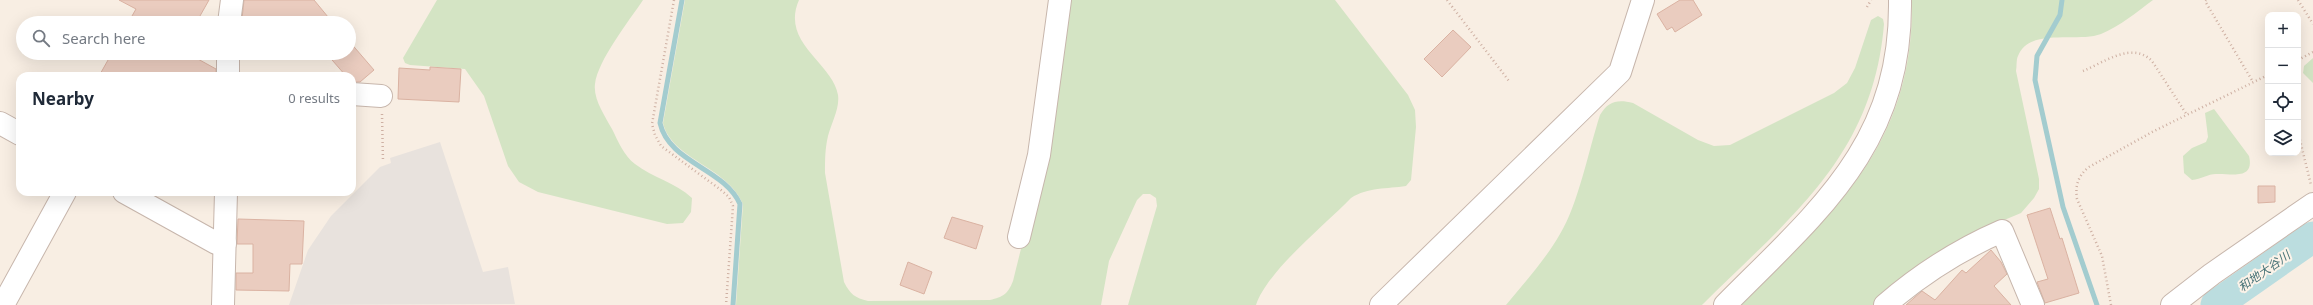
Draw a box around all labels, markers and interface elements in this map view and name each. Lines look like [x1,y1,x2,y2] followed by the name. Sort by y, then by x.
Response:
[2265,12,2301,156] map controls
[2265,12,2301,48] button: +
[16,16,356,60] search box
[30,27,52,49] icon: search
[62,28,145,48] text: Search here
[2265,48,2301,84] button: −
[2265,84,2301,120] button: locate
[32,87,94,110] text: Nearby
[288,89,340,107] text: 0 results
[2265,120,2301,156] button: layers
[2235,246,2295,295] water label: 和地大谷川

